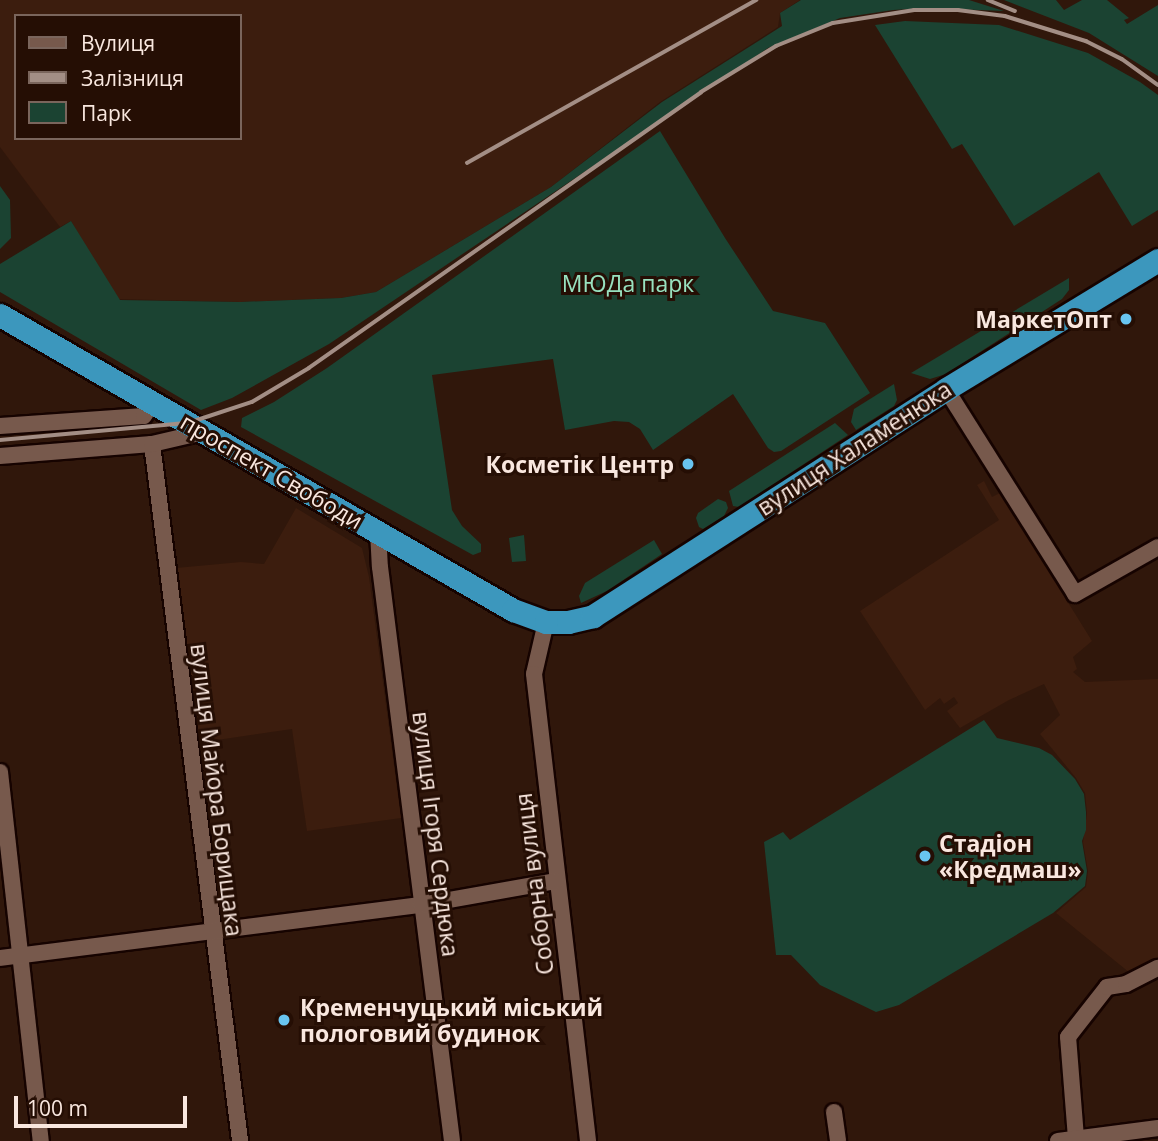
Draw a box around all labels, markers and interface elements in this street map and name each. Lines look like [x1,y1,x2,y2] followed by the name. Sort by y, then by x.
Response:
[14,14,242,140] legend
[81,29,155,57] text: Вулиця
[81,64,184,92] text: Залізниця
[81,99,132,127] text: Парк
[562,269,694,297] park label: МЮДа парк
[975,305,1112,333] place label: МаркетОпт
[1118,311,1134,327] marker: МаркетОпт
[752,375,956,521] street label: вулиця Халаменюка
[176,408,368,534] street label: проспект Свободи
[485,450,674,478] place label: Косметік Центр
[680,456,696,472] marker: Косметік Центр
[185,642,249,938] street label: вулиця Майора Борищака
[407,710,465,958] street label: вулиця Ігоря Сердюка
[509,792,559,976] street label: Соборна вулиця
[939,829,1082,883] place label: Стадіон «Кредмаш»
[917,848,933,864] marker: Стадіон «Кредмаш»
[300,993,603,1047] place label: Кременчуцький міський пологовий будинок
[274,1010,294,1030] marker: Кременчуцький міський пологовий будинок
[18,1082,191,1126] scale bar
[27,1094,88,1122] text: 100 m

